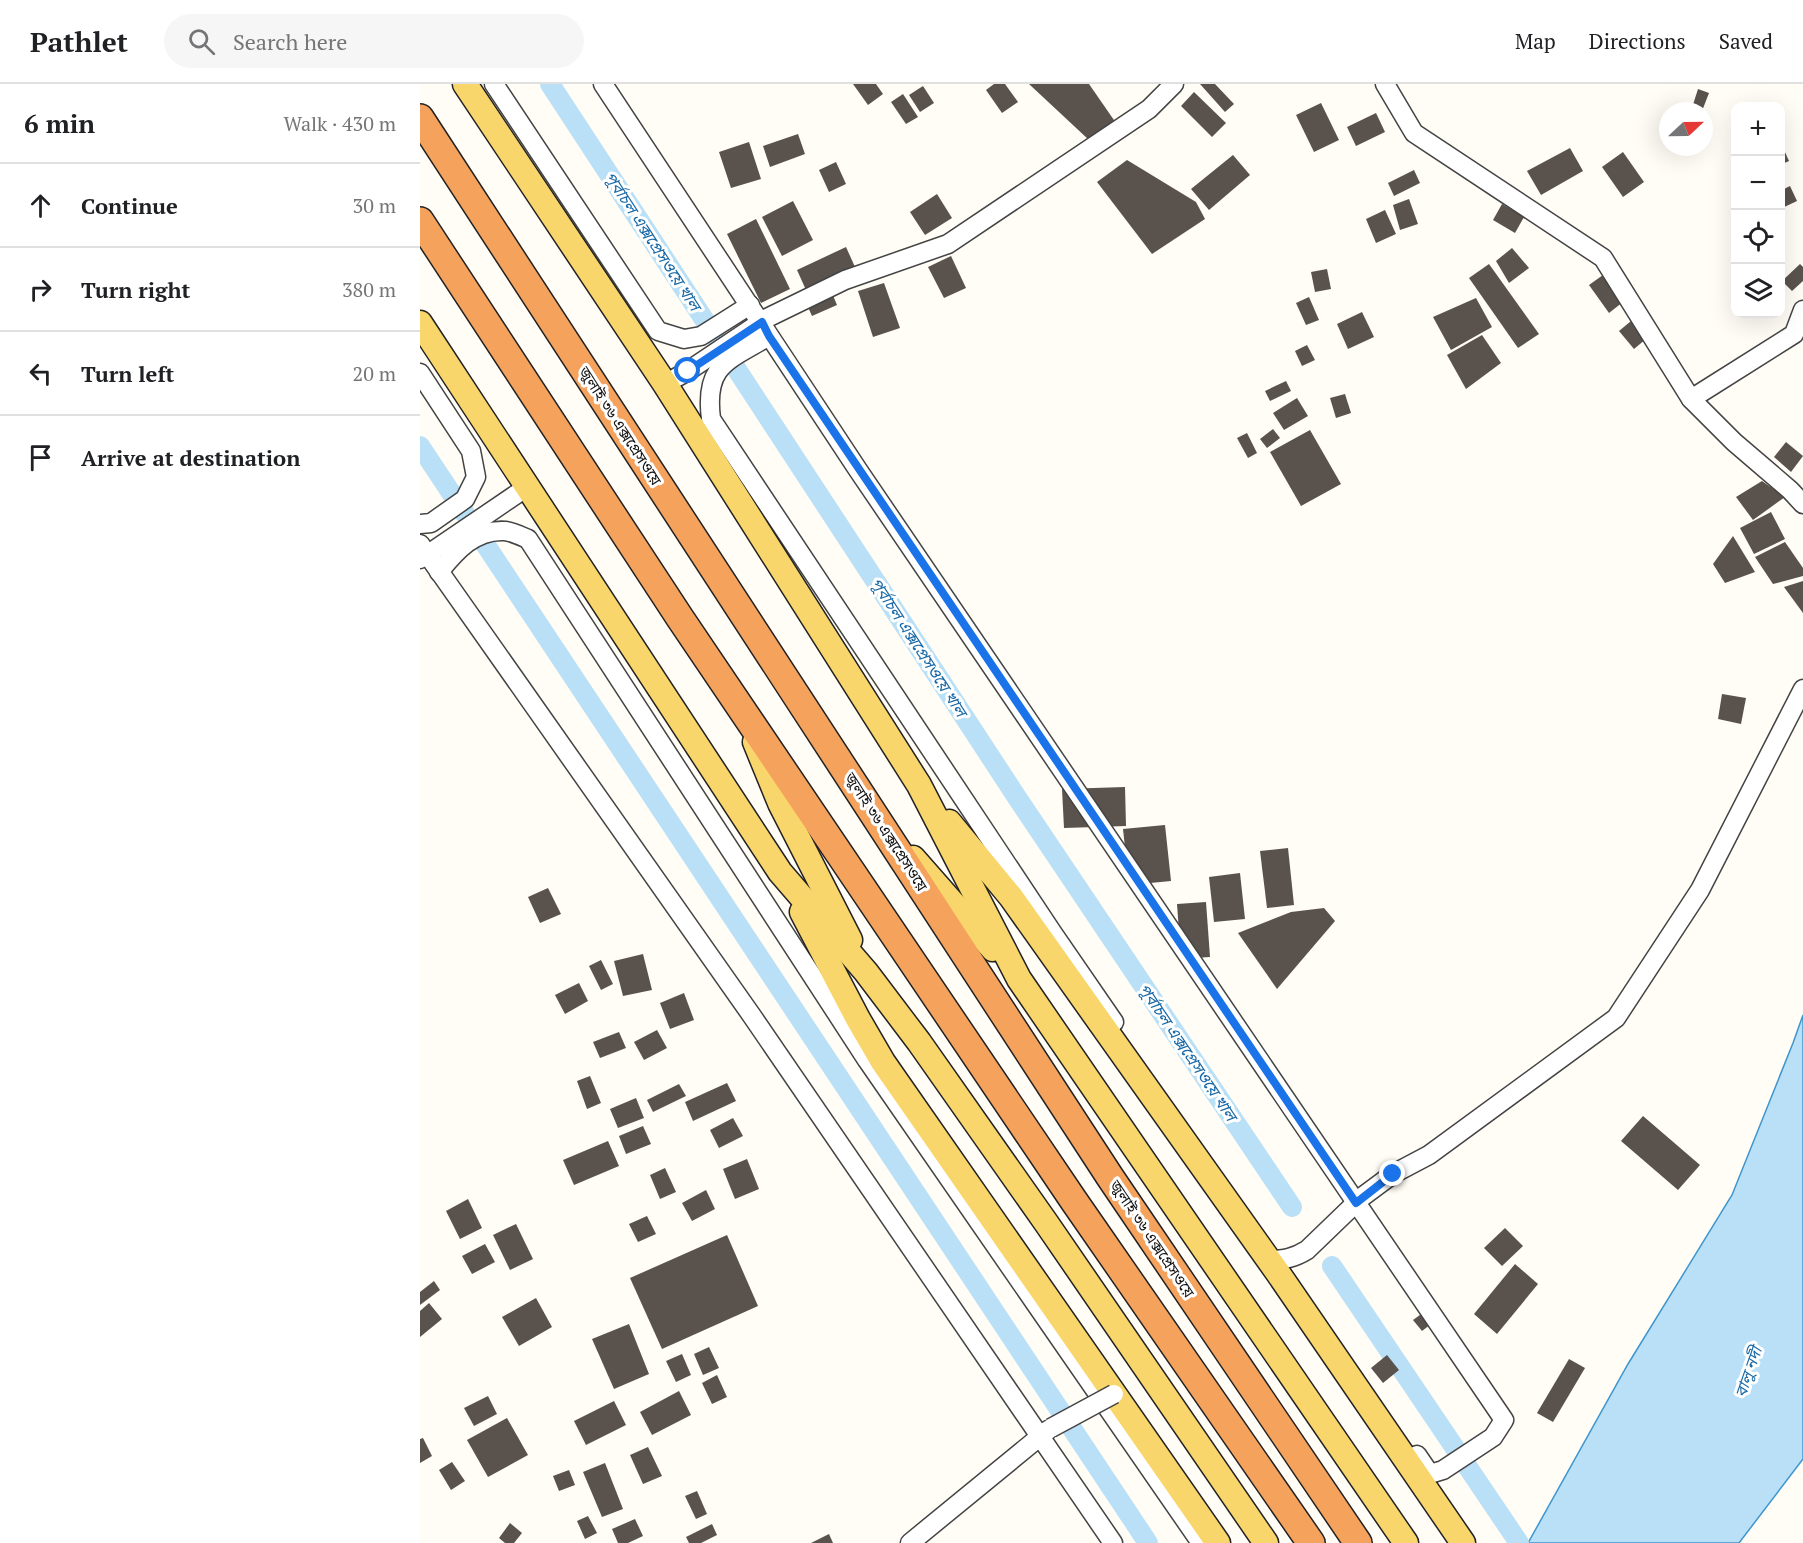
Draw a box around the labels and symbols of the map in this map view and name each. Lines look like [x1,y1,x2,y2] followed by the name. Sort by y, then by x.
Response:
[1659,102,1713,156] north arrow
[600,167,708,317] water label: পূর্বাচল এক্সপ্রেসওয়ে খাল
[674,357,700,383] route start
[574,362,667,489] street label: জুলাই ৩৬ এক্সপ্রেসওয়ে
[866,573,974,723] water label: পূর্বাচল এক্সপ্রেসওয়ে খাল
[840,768,933,895] street label: জুলাই ৩৬ এক্সপ্রেসওয়ে
[1134,979,1244,1128] water label: পূর্বাচল এক্সপ্রেসওয়ে খাল
[1379,1160,1405,1186] route end
[1106,1175,1200,1301] street label: জুলাই ৩৬ এক্সপ্রেসওয়ে
[1729,1341,1768,1400] water label: বালু নদী

